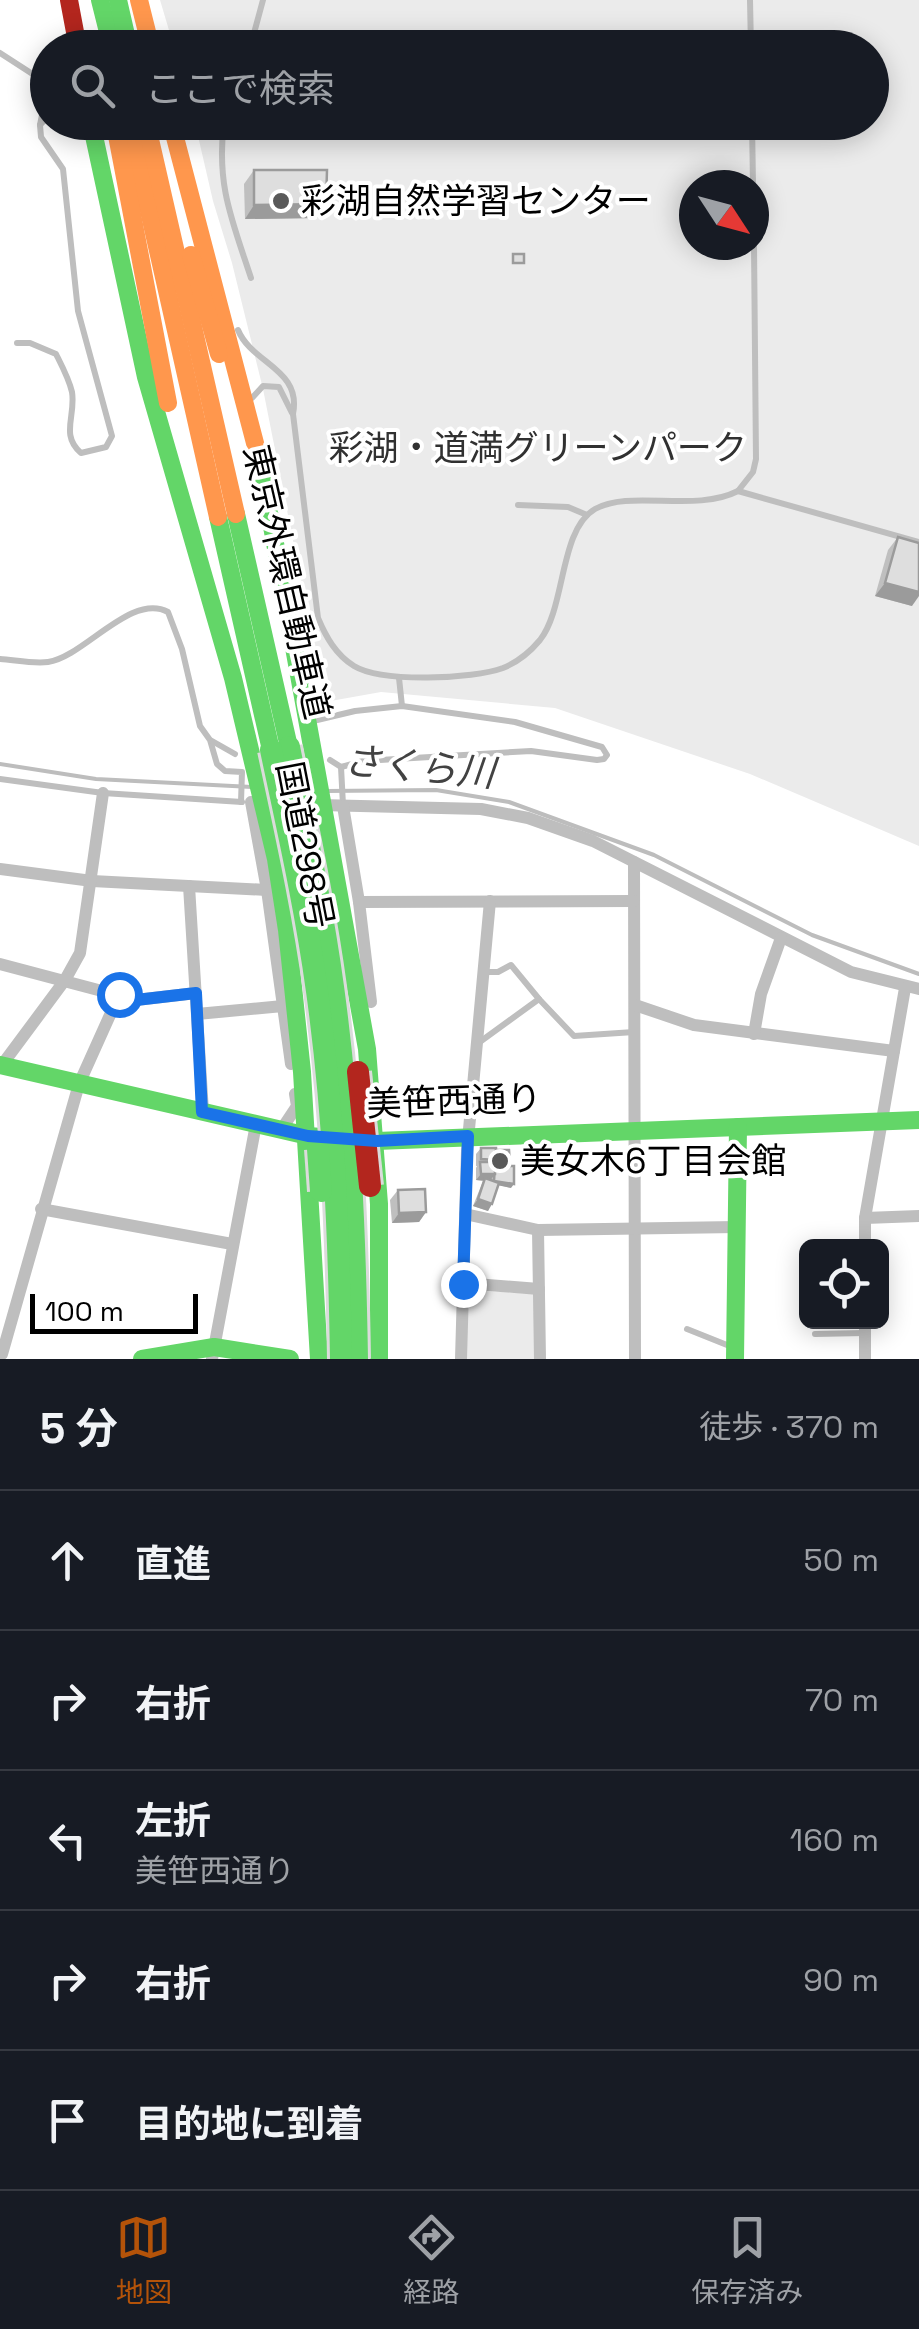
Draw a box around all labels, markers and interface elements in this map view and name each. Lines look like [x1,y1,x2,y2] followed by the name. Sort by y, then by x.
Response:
[30,30,889,140] search box
[65,58,120,113] icon: search
[145,65,335,113] text: ここで検索
[679,170,769,260] north arrow
[301,179,651,223] place label: 彩湖自然学習センター
[270,190,292,212] marker: 彩湖自然学習センター
[329,426,747,470] park label: 彩湖・道満グリーンパーク
[234,441,340,723] street label: 東京外環自動車道
[341,736,501,798] water label: さくら川
[267,758,343,932] street label: 国道298号
[97,972,143,1018] route start
[366,1076,542,1126] street label: 美笹西通り
[520,1139,786,1183] place label: 美女木6丁目会館
[489,1150,511,1172] marker: 美女木6丁目会館
[799,1239,889,1329] map controls
[799,1239,889,1329] button: locate
[441,1262,487,1308] route end
[30,1289,198,1334] scale bar
[45,1293,124,1329] text: 100 m
[40,1402,118,1455] text: 5 分
[699,1407,879,1447] text: 徒歩 · 370 m
[40,1533,95,1588] icon: ahead
[135,1540,211,1588] text: 直進
[804,1540,879,1580] text: 50 m
[40,1673,95,1728] icon: right
[135,1680,211,1728] text: 右折
[805,1680,879,1720] text: 70 m
[135,1797,211,1845] text: 左折
[40,1813,95,1868] icon: left
[790,1820,879,1860] text: 160 m
[135,1851,295,1891] text: 美笹西通り
[40,1953,95,2008] icon: right
[135,1960,211,2008] text: 右折
[803,1960,879,2000] text: 90 m
[40,2093,95,2148] icon: arrive
[135,2100,363,2148] text: 目的地に到着
[116,2210,172,2310] tab: 地図
[403,2210,459,2310] tab: 経路
[691,2210,803,2310] tab: 保存済み

